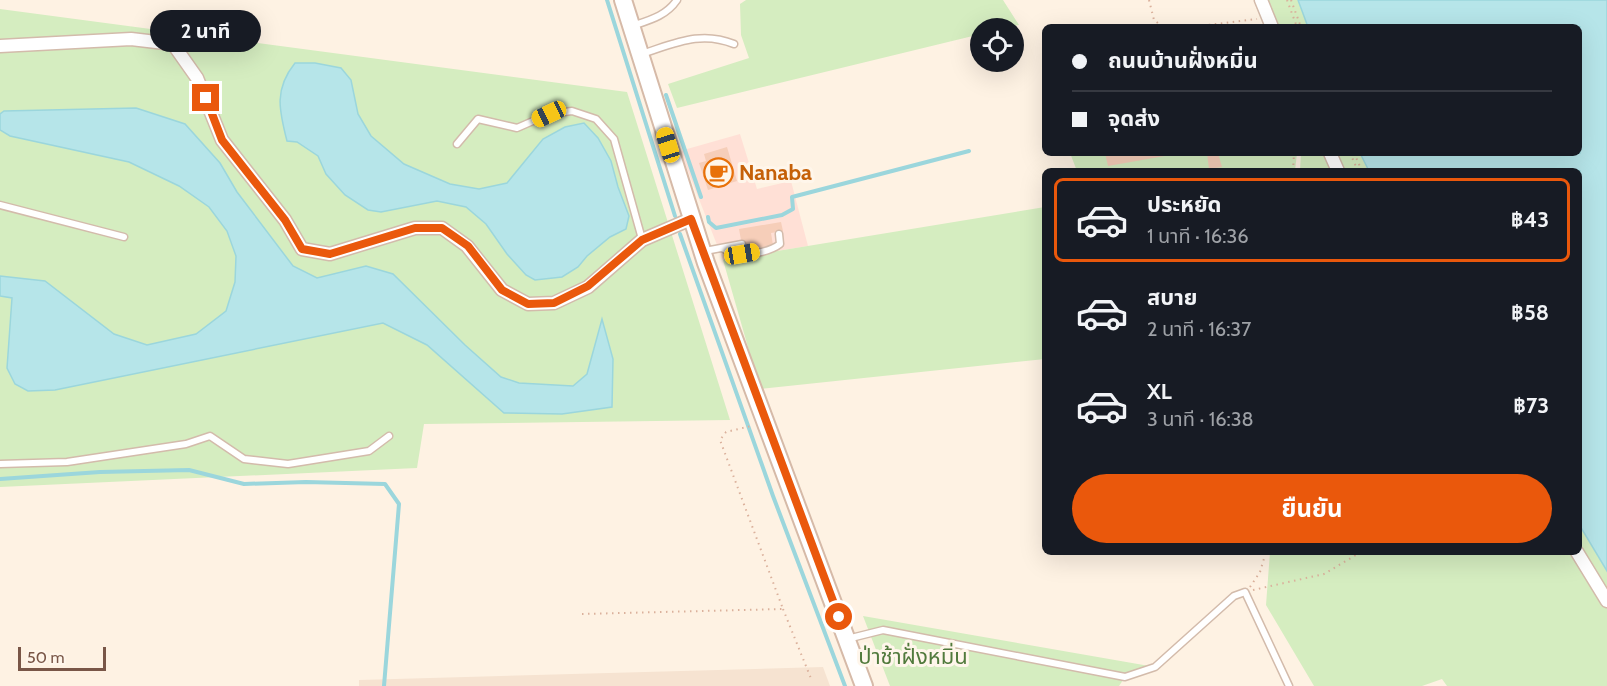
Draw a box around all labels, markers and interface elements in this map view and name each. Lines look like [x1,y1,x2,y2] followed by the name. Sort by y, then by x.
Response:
[150,11,262,53] callout: 2 นาที
[970,18,1024,72] map controls
[970,18,1024,72] button: locate
[181,19,230,43] text: 2 นาที
[1108,47,1258,74] text: ถนนบ้านฝั่งหมิ่น
[192,84,219,111] route end
[529,98,569,130] car
[1108,105,1160,132] text: จุดส่ง
[654,125,682,165] car
[702,156,734,188] cafe icon: Nanaba
[739,159,812,186] place label: Nanaba
[1147,191,1222,218] text: ประหยัด
[1075,193,1129,247] icon: car
[1511,206,1549,233] text: ฿43
[1147,224,1249,248] text: 1 นาที · 16:36
[723,242,761,266] car
[1147,284,1197,311] text: สบาย
[1075,286,1129,340] icon: car
[1511,299,1549,326] text: ฿58
[1147,317,1251,341] text: 2 นาที · 16:37
[1147,378,1172,405] text: XL
[1075,379,1129,433] icon: car
[1513,392,1549,419] text: ฿73
[1147,407,1254,431] text: 3 นาที · 16:38
[1072,474,1552,543] button: ยืนยัน
[825,603,852,630] route start
[858,642,968,670] park label: ป่าช้าฝั่งหมิ่น
[18,644,106,672] scale bar
[27,648,64,667] text: 50 m

